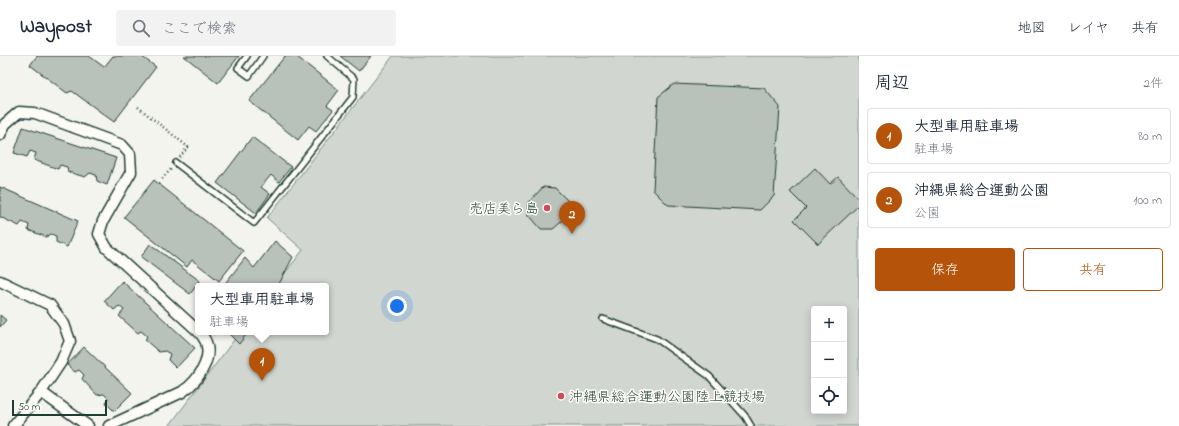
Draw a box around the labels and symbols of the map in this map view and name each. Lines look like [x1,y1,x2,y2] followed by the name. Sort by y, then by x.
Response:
[469,199,539,220] place label: 売店美ら島
[559,201,585,234] pin: 2
[542,203,552,213] marker: 売店美ら島
[387,296,407,316] your location
[249,348,275,381] pin: 1
[569,387,765,408] place label: 沖縄県総合運動公園陸上競技場
[556,391,566,401] marker: 沖縄県総合運動公園陸上競技場
[12,398,107,417] scale bar

